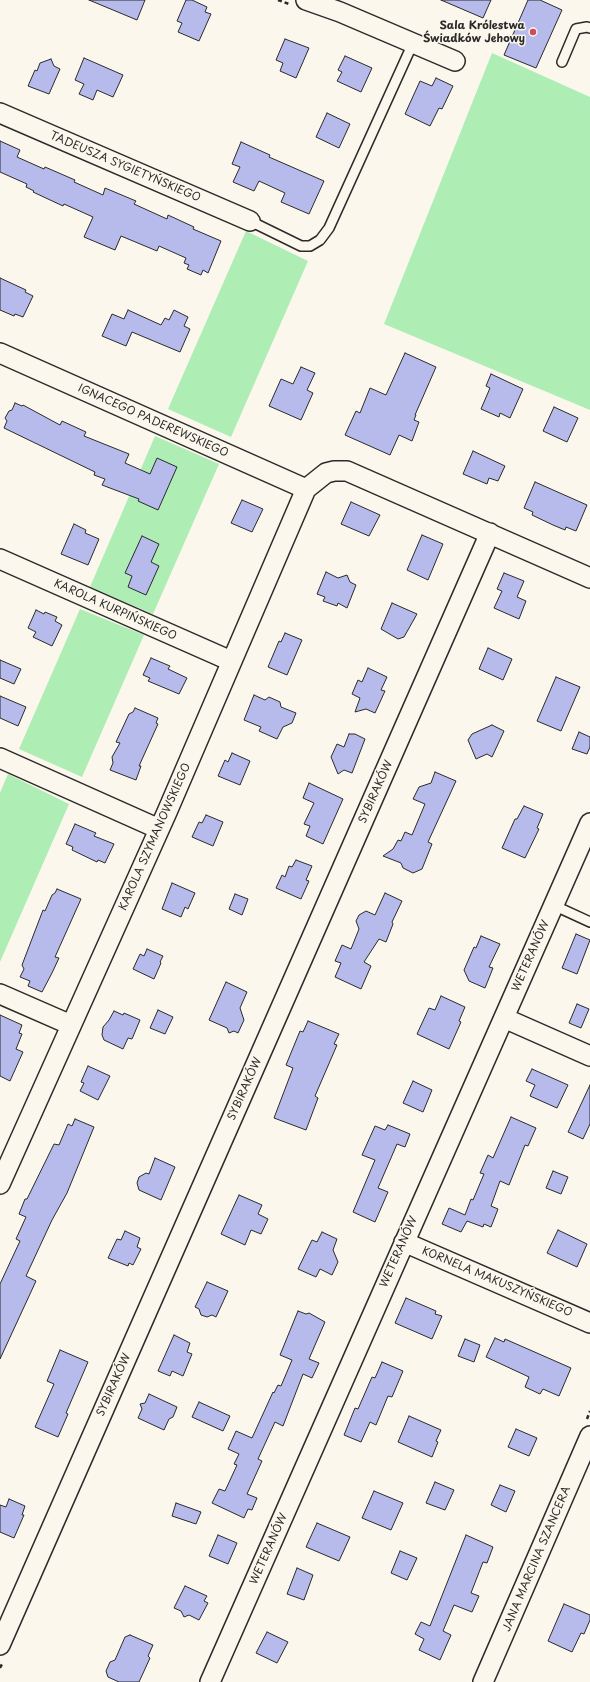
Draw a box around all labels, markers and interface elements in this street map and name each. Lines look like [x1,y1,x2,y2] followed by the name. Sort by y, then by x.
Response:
[423,19,525,45] place label: Sala Królestwa Świadków Jehowy
[528,27,538,37] marker: Sala Królestwa Świadków Jehowy
[48,129,202,205] street label: TADEUSZA SYGIETYŃSKIEGO
[76,382,230,460] street label: IGNACEGO PADEREWSKIEGO
[52,577,178,643] street label: KAROLA KURPIŃSKIEGO
[356,758,396,826] street label: SYBIRAKÓW
[116,761,194,913] street label: KAROLA SZYMANOWSKIEGO
[509,918,553,994] street label: WETERANÓW
[225,1055,265,1123] street label: SYBIRAKÓW
[377,1214,421,1290] street label: WETERANÓW
[420,1244,574,1320] street label: KORNELA MAKUSZYŃSKIEGO
[94,1351,134,1419] street label: SYBIRAKÓW
[500,1484,574,1634] street label: JANA MARCINA SZANCERA
[247,1511,291,1587] street label: WETERANÓW

